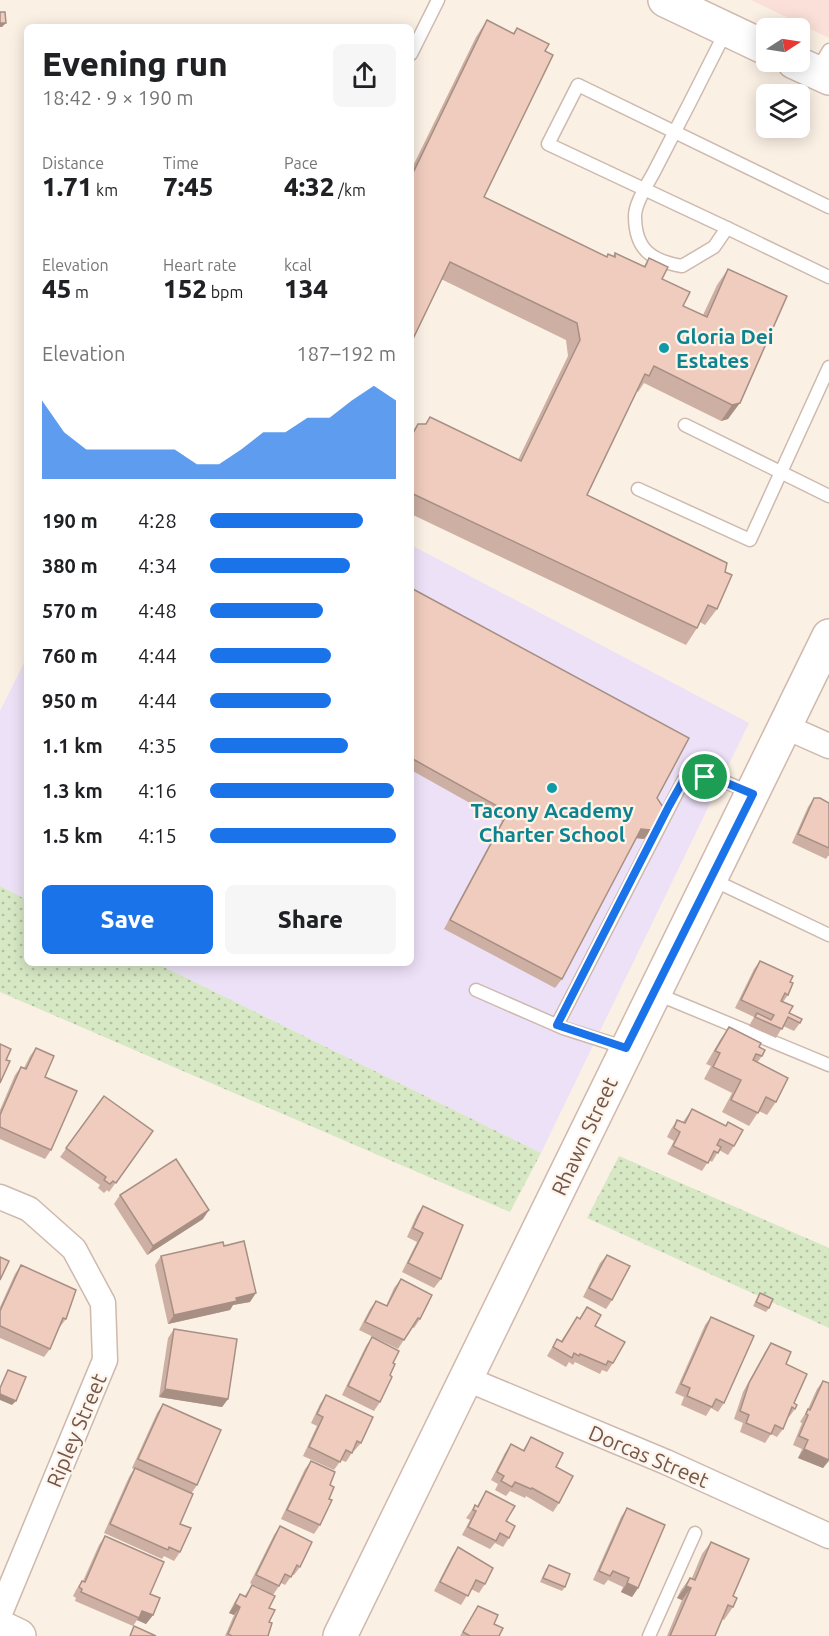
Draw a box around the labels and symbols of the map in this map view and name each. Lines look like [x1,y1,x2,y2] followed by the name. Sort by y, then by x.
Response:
[756,18,810,72] north arrow
[676,324,774,372] place label: Gloria Dei Estates
[657,341,671,355] marker: Gloria Dei Estates
[679,751,730,802] pin
[545,781,559,795] marker: Tacony Academy Charter School
[470,798,634,846] place label: Tacony Academy Charter School
[546,1073,622,1199] street label: Rhawn Street
[41,1370,111,1490] street label: Ripley Street
[585,1420,713,1492] street label: Dorcas Street

